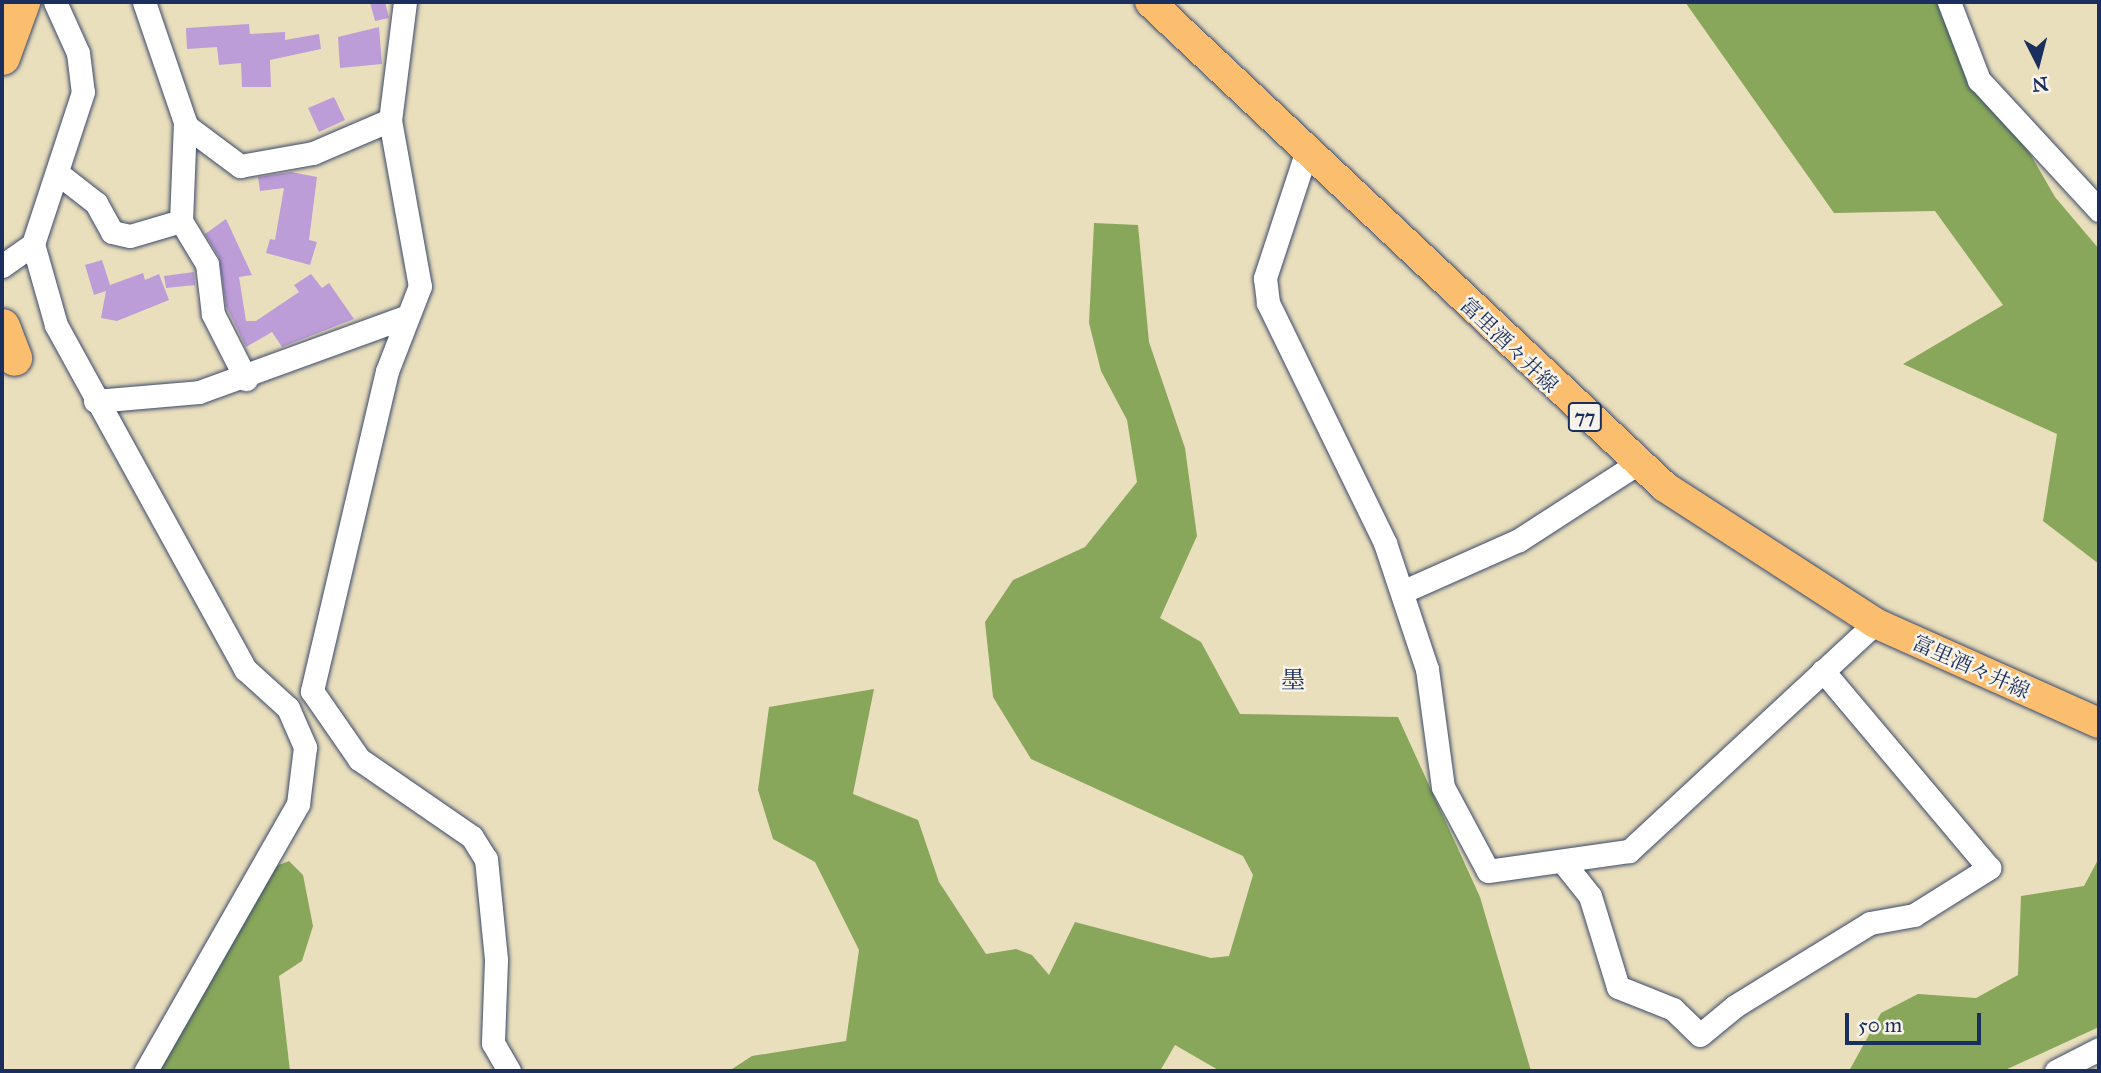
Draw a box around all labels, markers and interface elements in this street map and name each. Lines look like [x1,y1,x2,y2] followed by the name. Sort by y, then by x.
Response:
[2003,28,2073,98] north arrow
[2031,72,2049,97] text: N
[1455,292,1563,398] street label: 富里酒々井線
[1568,402,1602,432] road number: 77
[1908,630,2034,704] street label: 富里酒々井線
[1281,667,1305,695] district label: 墨
[1849,1000,1986,1044] scale bar
[1858,1012,1902,1038] text: 50 m

